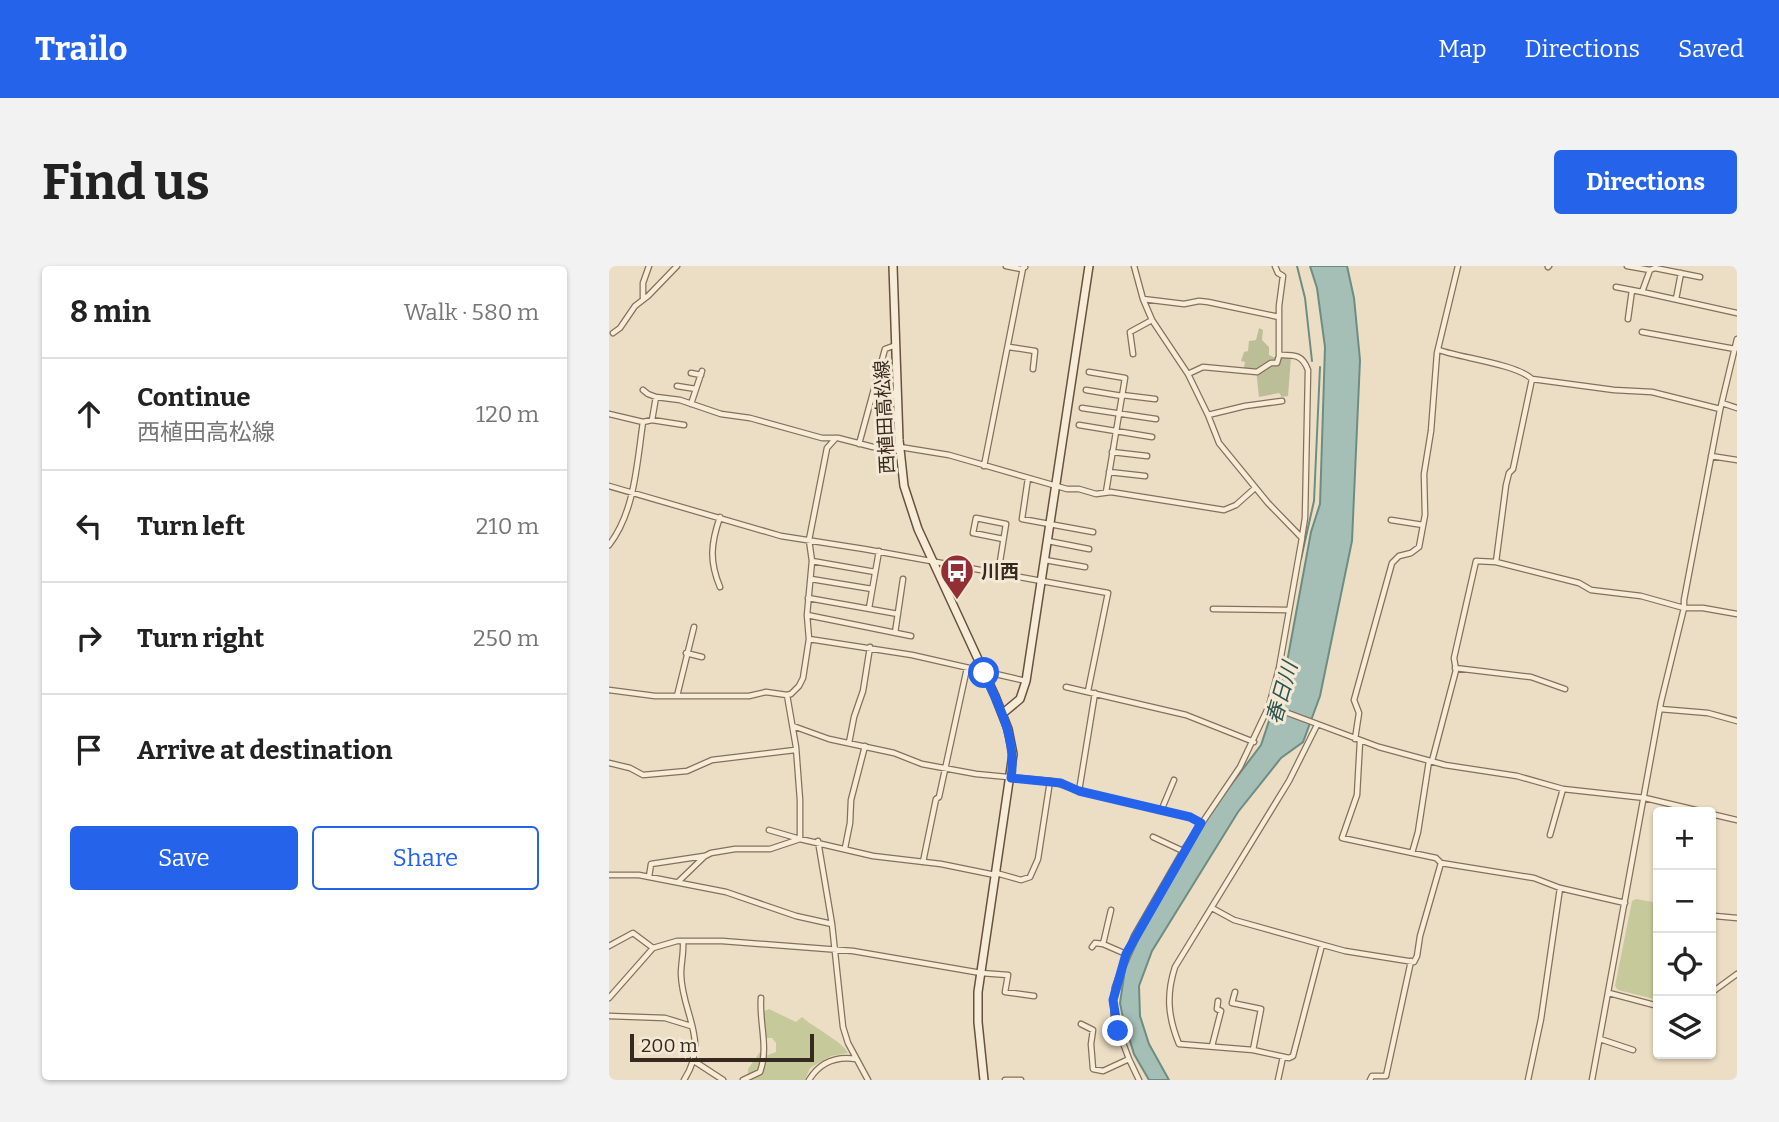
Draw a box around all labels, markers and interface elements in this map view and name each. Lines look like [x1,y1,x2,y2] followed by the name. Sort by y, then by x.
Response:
[35,29,128,69] text: Trailo
[1438,35,1487,63] text: Map
[1525,35,1640,63] text: Directions
[1678,35,1744,63] text: Saved
[1554,150,1737,214] button: Directions
[42,153,210,212] text: Find us
[70,294,151,330] text: 8 min
[404,298,539,326] text: Walk · 580 m
[870,359,899,475] street label: 西植田高松線
[137,382,251,413] text: Continue
[70,395,108,433] icon: ahead
[476,400,539,428] text: 120 m
[137,418,275,446] text: 西植田高松線
[70,507,108,545] icon: left
[137,511,245,542] text: Turn left
[476,512,539,540] text: 210 m
[938,552,976,601] bus stop icon: 川西
[981,560,1019,583] place label: 川西
[70,619,108,657] icon: right
[137,623,264,654] text: Turn right
[473,624,539,652] text: 250 m
[968,657,999,688] route start
[1261,657,1304,727] water label: 春日川
[70,731,108,769] icon: arrive
[137,735,392,766] text: Arrive at destination
[1653,807,1716,1059] map controls
[1653,807,1716,870] button: +
[70,826,298,890] button: Save
[312,826,539,890] button: Share
[1653,870,1716,933] button: −
[1653,933,1716,996] button: locate
[1653,996,1716,1059] button: layers
[1102,1015,1133,1046] route end
[630,1031,814,1063] scale bar
[641,1034,698,1057] text: 200 m

